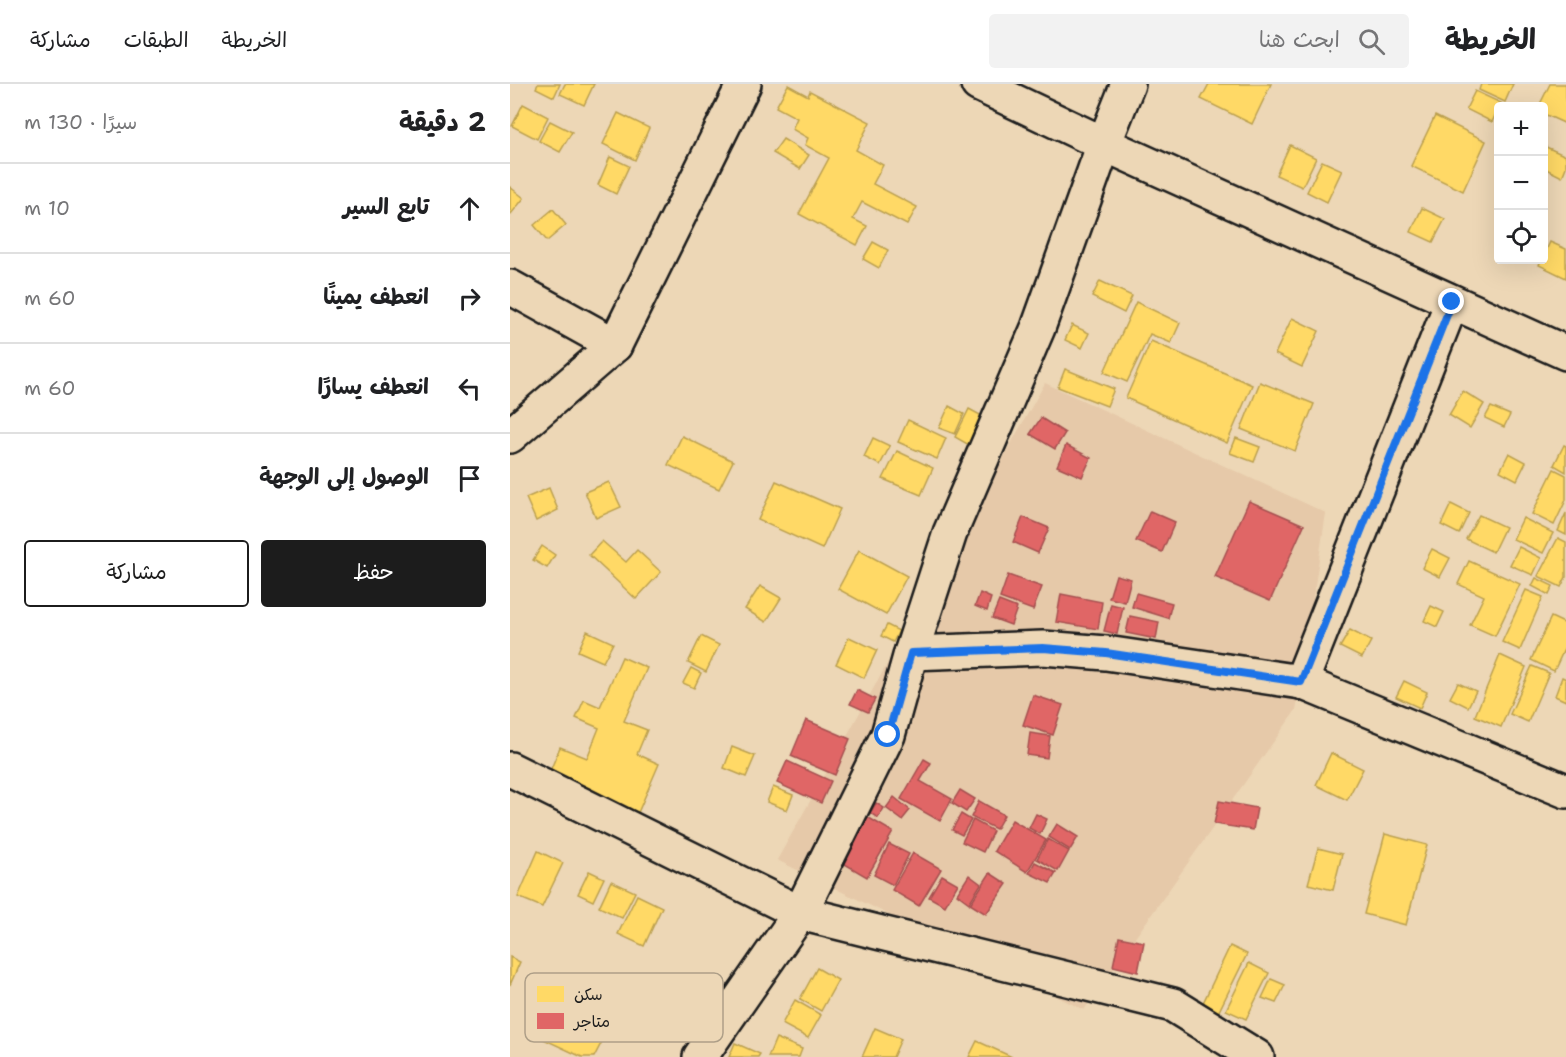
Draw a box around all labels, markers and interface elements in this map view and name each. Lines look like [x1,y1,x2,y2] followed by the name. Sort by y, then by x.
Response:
[989,14,1409,68] search box
[1445,20,1536,58] text: الخريطة
[1259,25,1340,54] text: ابحث هنا
[1355,25,1388,58] icon: search
[30,26,91,54] text: مشاركة
[124,26,189,54] text: الطبقات
[222,26,287,54] text: الخريطة
[1494,102,1548,264] map controls
[1494,102,1548,156] button: +
[399,104,486,139] text: 2 دقيقة
[24,109,137,135] text: سيرًا · 130 m
[1494,156,1548,210] button: −
[343,192,429,221] text: تابع السير
[453,192,486,225] icon: ahead
[24,195,70,221] text: 10 m
[1494,210,1548,264] button: locate
[323,282,429,311] text: انعطف يمينًا
[453,282,486,315] icon: right
[24,285,76,311] text: 60 m
[1438,288,1464,314] route end
[317,372,429,401] text: انعطف يسارًا
[453,372,486,405] icon: left
[24,375,76,401] text: 60 m
[259,462,429,491] text: الوصول إلى الوجهة
[453,462,486,495] icon: arrive
[24,540,249,607] button: مشاركة
[261,540,486,607] button: حفظ
[874,721,900,747] route start
[525,973,723,1042] legend
[574,984,603,1005] text: سكن
[572,1011,610,1032] text: متاجر

